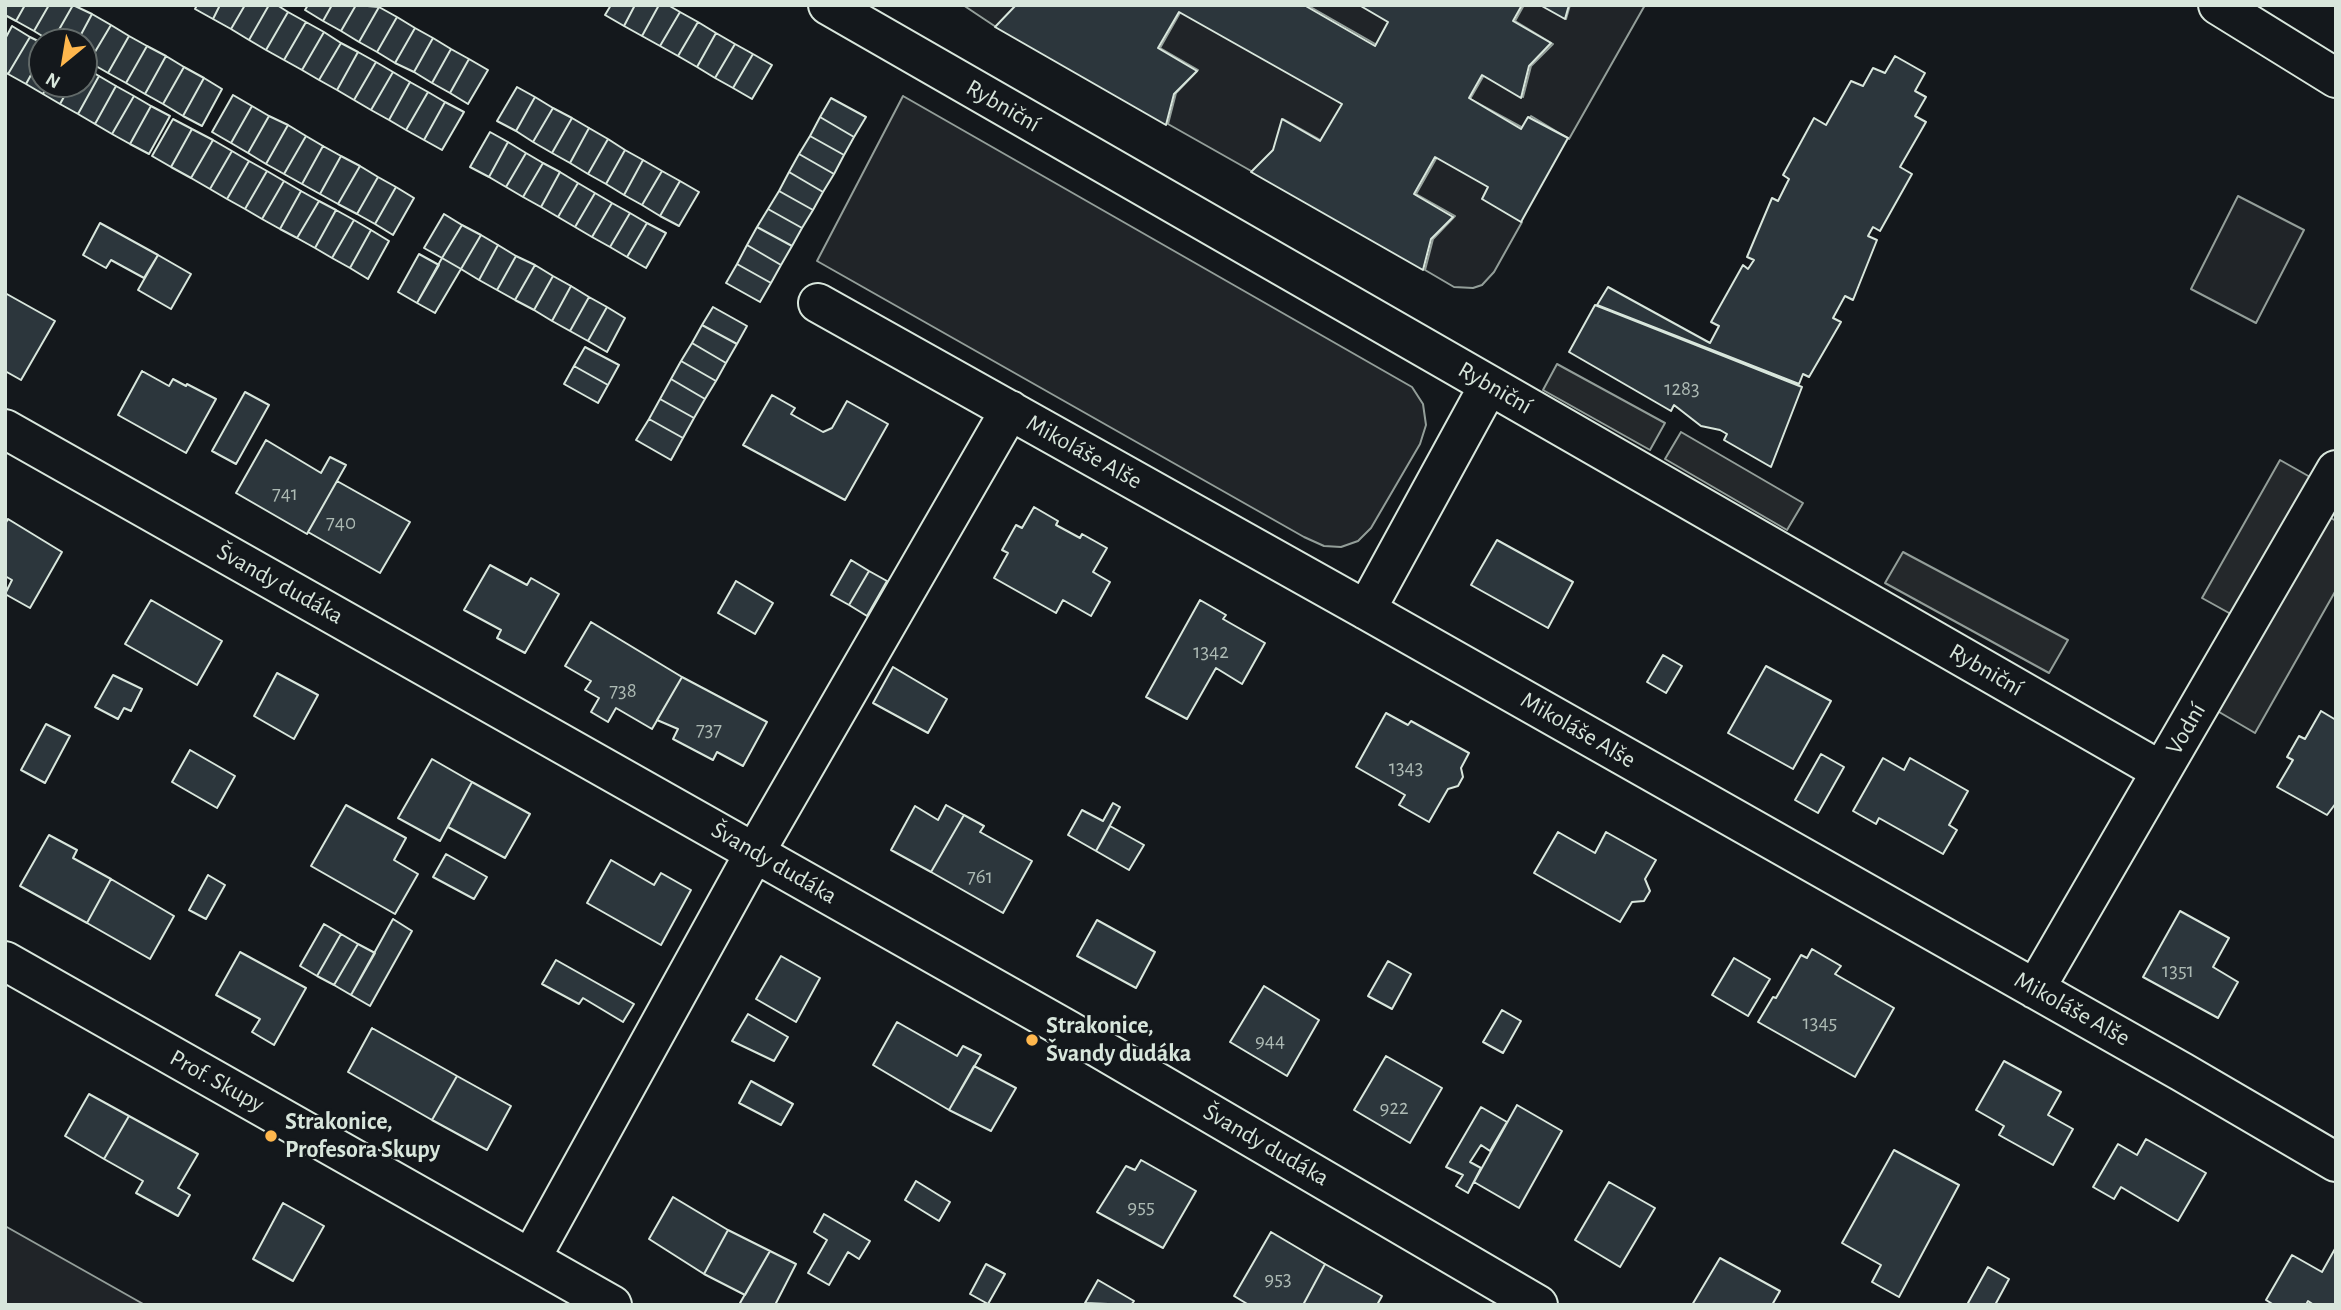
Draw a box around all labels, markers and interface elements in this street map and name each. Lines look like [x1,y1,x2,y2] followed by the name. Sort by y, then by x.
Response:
[28,28,98,98] north arrow
[43,68,64,91] text: N
[961,73,1045,139] street label: Rybniční
[1453,355,1537,421] street label: Rybniční
[1664,376,1700,402] house number: 1283
[1021,408,1147,496] street label: Mikoláše Alše
[272,481,298,507] house number: 741
[326,510,356,536] house number: 740
[212,537,348,631] street label: Švandy dudáka
[1944,637,2028,703] street label: Rybniční
[1193,639,1229,665] house number: 1342
[609,678,637,704] house number: 738
[1515,686,1641,774] street label: Mikoláše Alše
[2160,698,2212,760] street label: Vodní
[696,717,722,743] house number: 737
[1389,755,1423,781] house number: 1343
[706,815,842,911] street label: Švandy dudáka
[967,864,993,890] house number: 761
[2162,958,2194,984] house number: 1351
[2009,965,2135,1053] street label: Mikoláše Alše
[1803,1010,1837,1036] house number: 1345
[1046,1012,1191,1068] place label: Strakonice, Švandy dudáka
[1255,1028,1285,1054] house number: 944
[1024,1032,1040,1048] marker: Strakonice, Švandy dudáka
[165,1043,269,1119] street label: Prof. Skupy
[1380,1095,1408,1121] house number: 922
[1198,1097,1334,1193] street label: Švandy dudáka
[285,1108,440,1164] place label: Strakonice, Profesora Skupy
[263,1128,279,1144] marker: Strakonice, Profesora Skupy
[1127,1194,1155,1220] house number: 955
[1264,1266,1292,1292] house number: 953

